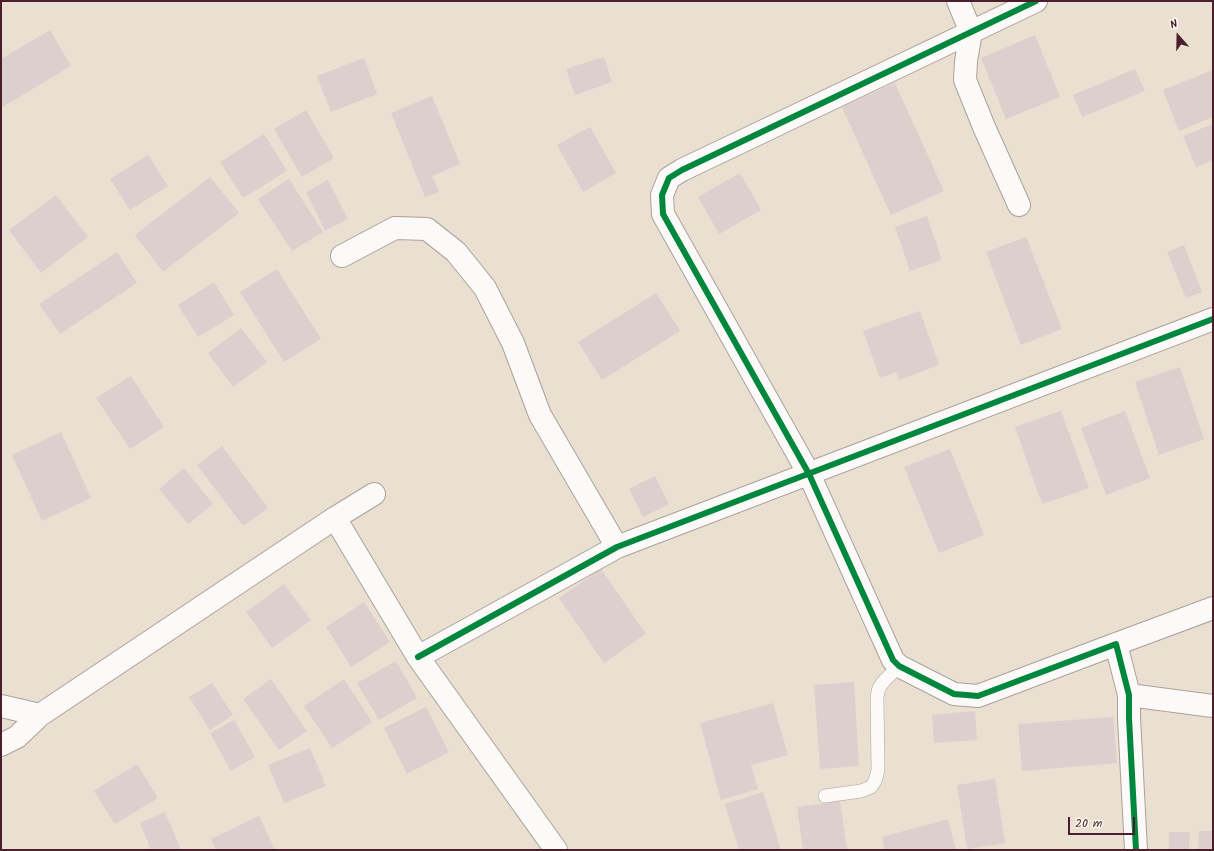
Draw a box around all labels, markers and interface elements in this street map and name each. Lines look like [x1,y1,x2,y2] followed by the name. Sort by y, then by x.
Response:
[1168,15,1180,34] text: N
[1158,16,1198,56] north arrow
[1070,809,1137,835] scale bar
[1075,814,1102,833] text: 20 m

